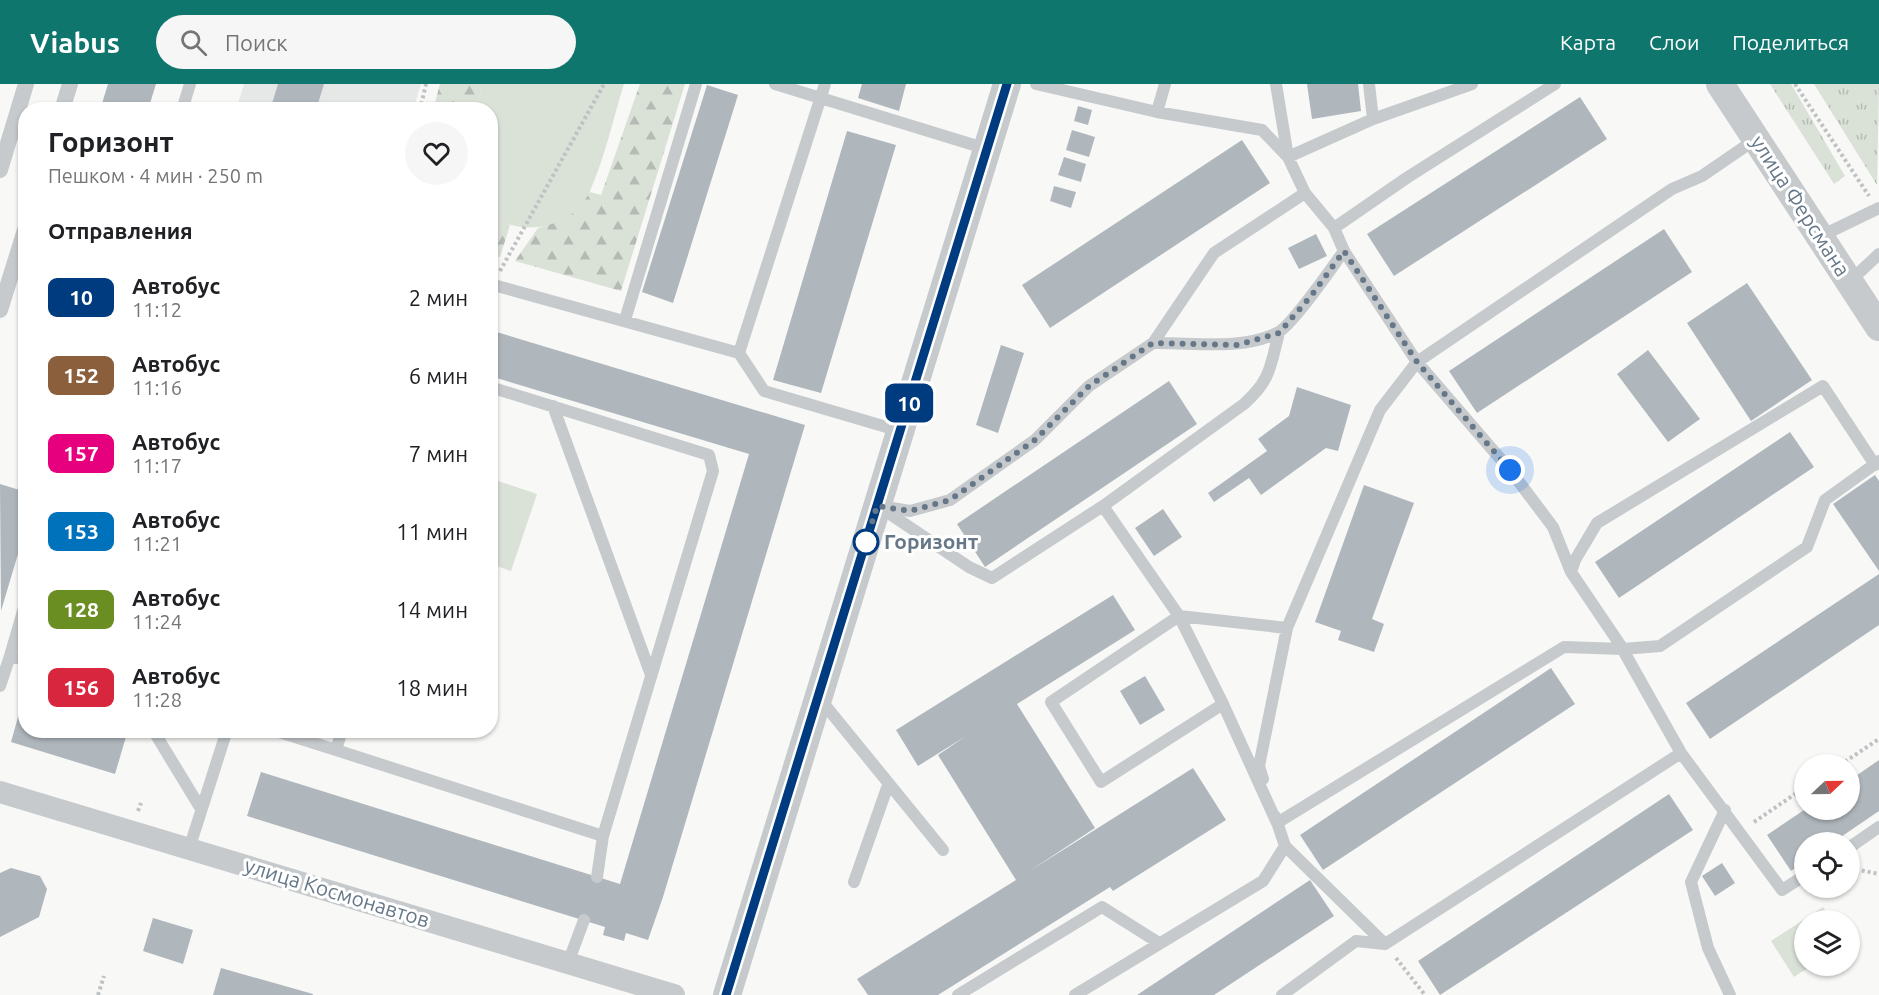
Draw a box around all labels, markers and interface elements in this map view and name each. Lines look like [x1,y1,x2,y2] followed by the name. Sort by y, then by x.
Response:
[156,15,576,69] search box
[177,26,210,59] icon: search
[30,27,120,58] text: Viabus
[225,30,288,55] text: Поиск
[1560,30,1616,54] text: Карта
[1649,30,1699,54] text: Слои
[1732,30,1849,54] text: Поделиться
[405,122,468,185] button: heart
[48,126,174,157] text: Горизонт
[1746,131,1855,280] street label: улица Ферсмана
[48,164,263,187] text: Пешком · 4 мин · 250 m
[48,218,193,243] text: Отправления
[132,273,220,298] text: Автобус
[69,285,93,309] text: 10
[409,285,468,310] text: 2 мин
[132,298,182,321] text: 11:12
[132,351,220,376] text: Автобус
[63,363,99,387] text: 152
[409,363,468,388] text: 6 мин
[132,376,182,399] text: 11:16
[882,384,936,422] line badge: 10
[897,391,921,415] text: 10
[132,429,220,454] text: Автобус
[63,441,99,465] text: 157
[409,441,468,466] text: 7 мин
[132,454,182,477] text: 11:17
[1495,455,1525,485] your location
[132,507,220,532] text: Автобус
[63,519,99,543] text: 153
[396,519,468,544] text: 11 мин
[853,529,879,555] marker: Горизонт
[884,529,979,553] place label: Горизонт
[132,532,182,555] text: 11:21
[132,585,220,610] text: Автобус
[63,597,99,621] text: 128
[396,597,468,622] text: 14 мин
[132,610,182,633] text: 11:24
[132,663,220,688] text: Автобус
[63,675,99,699] text: 156
[396,675,468,700] text: 18 мин
[132,688,182,711] text: 11:28
[1794,754,1860,820] north arrow
[1794,754,1860,976] map controls
[1794,832,1860,898] button: locate
[242,852,433,932] street label: улица Космонавтов
[1794,910,1860,976] button: layers

